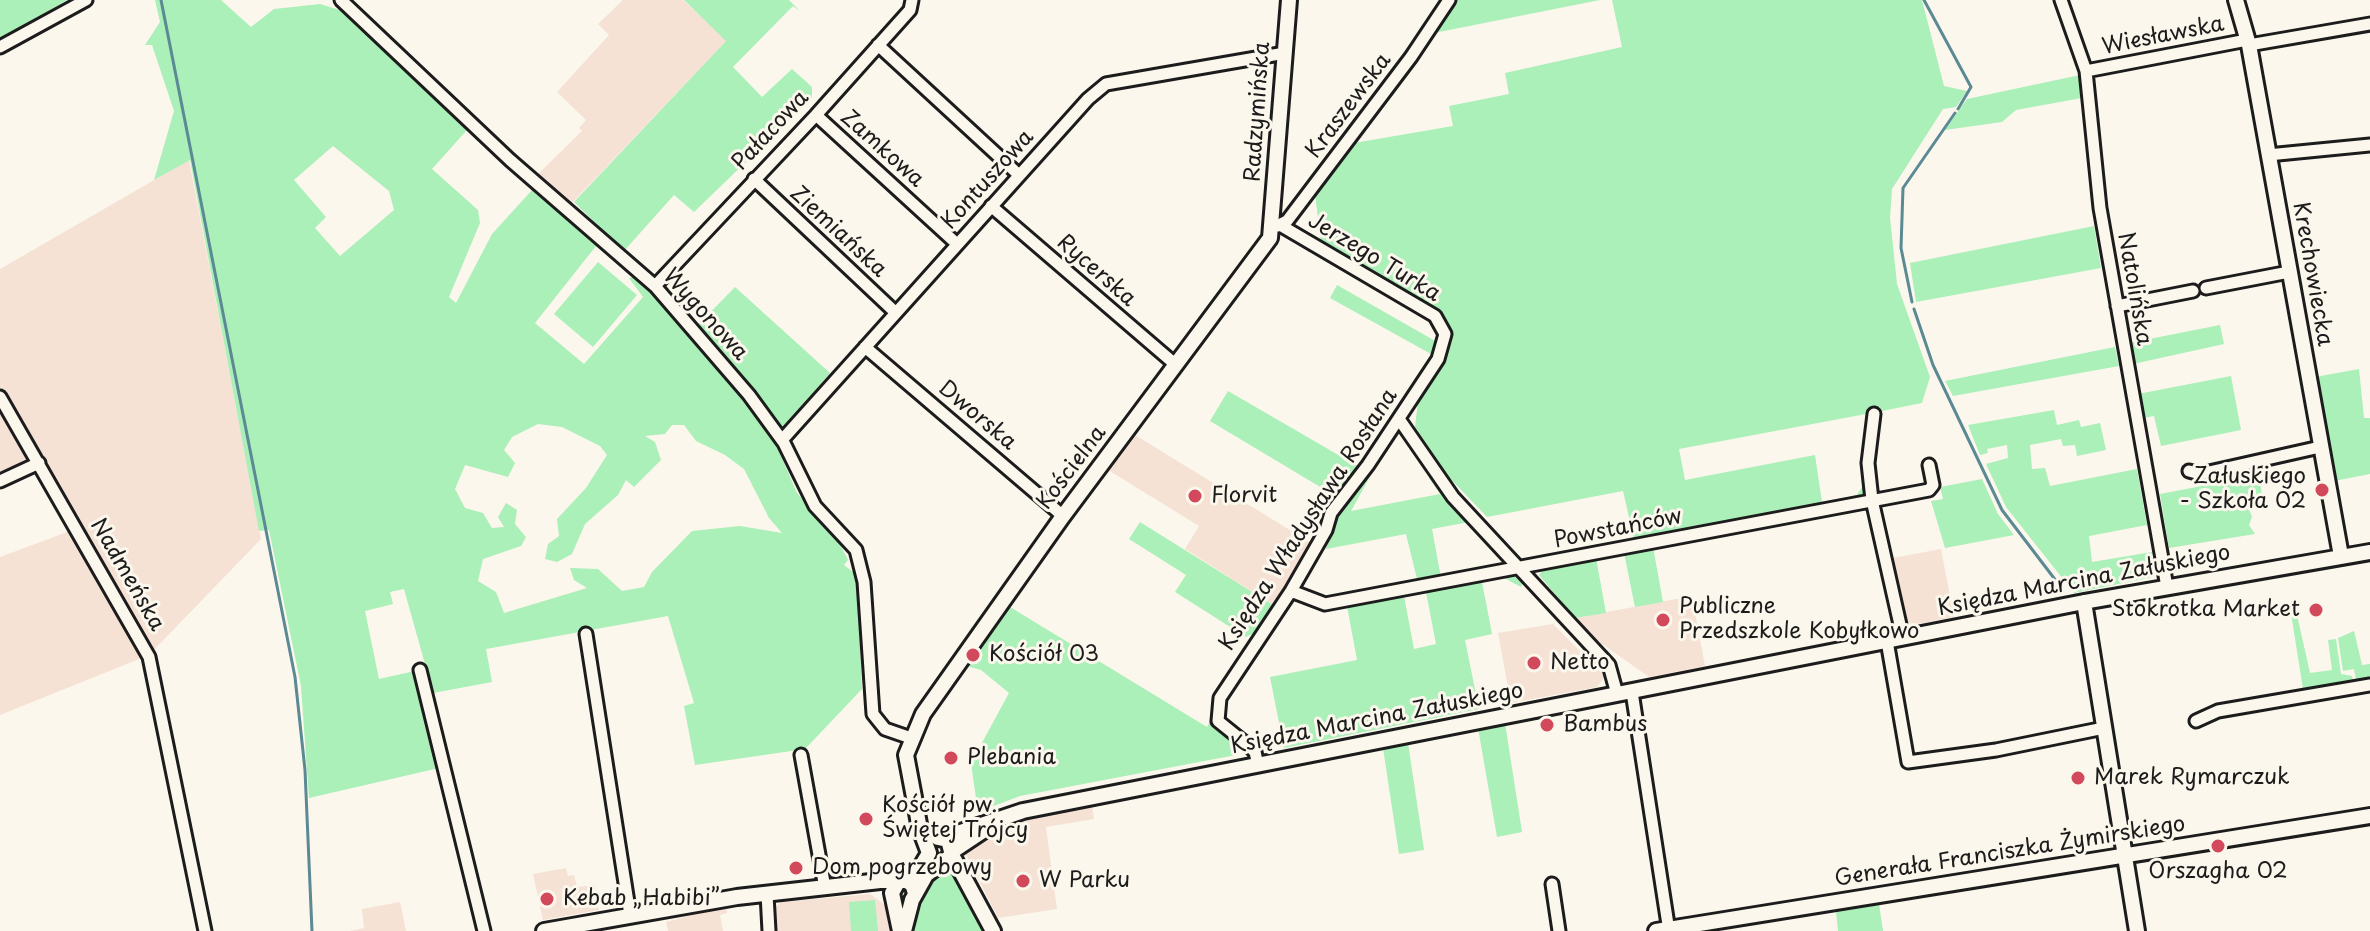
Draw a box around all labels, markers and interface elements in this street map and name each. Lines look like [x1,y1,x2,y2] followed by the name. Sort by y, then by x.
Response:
[2100,11,2226,61] street label: Wiesławska
[1240,41,1276,183] street label: Radzymińska
[1301,48,1397,164] street label: Kraszewska
[727,85,815,177] street label: Pałacowa
[835,105,929,193] street label: Zamkowa
[936,125,1040,235] street label: Kontuszowa
[784,181,892,283] street label: Ziemiańska
[2286,200,2338,348] street label: Krechowiecka
[1303,208,1445,308] street label: Jerzego Turka
[1051,229,1141,313] street label: Rycerska
[2111,230,2157,348] street label: Natolińska
[657,264,753,366] street label: Wygonowa
[933,376,1021,456] street label: Dworska
[1214,384,1404,656] street label: Księdza Władysława Rosłana
[1032,421,1112,515] street label: Kościelna
[2180,464,2306,516] place label: Załuskiego - Szkoła 02
[2313,481,2331,499] marker: Załuskiego - Szkoła 02
[1211,483,1277,509] place label: Florvit
[1186,487,1204,505] marker: Florvit
[1552,504,1684,554] street label: Powstańców
[84,514,170,636] street label: Nadmeńska
[1936,540,2232,622] street label: Księdza Marcina Załuskiego
[1679,594,1920,646] place label: Publiczne Przedszkole Kobyłkowo
[2112,597,2300,623] place label: Stokrotka Market
[2307,601,2325,619] marker: Stokrotka Market
[1654,611,1672,629] marker: Publiczne Przedszkole Kobyłkowo
[989,642,1099,668] place label: Kościół 03
[964,646,982,664] marker: Kościół 03
[1550,650,1610,676] place label: Netto
[1525,654,1543,672] marker: Netto
[1229,678,1525,760] street label: Księdza Marcina Załuskiego
[1563,712,1647,738] place label: Bambus
[1538,716,1556,734] marker: Bambus
[967,745,1056,771] place label: Plebania
[942,749,960,767] marker: Plebania
[2094,765,2290,791] place label: Marek Rymarczuk
[2069,769,2087,787] marker: Marek Rymarczuk
[882,793,1028,844] place label: Kościół pw. Świętej Trójcy
[857,810,875,828] marker: Kościół pw. Świętej Trójcy
[1833,811,2187,893] street label: Generała Franciszka Żymirskiego
[2209,837,2227,855] marker: Orszagha 02
[812,855,992,881] place label: Dom pogrzebowy
[787,859,805,877] marker: Dom pogrzebowy
[2148,859,2288,885] place label: Orszagha 02
[1039,868,1130,894] place label: W Parku
[1014,872,1032,890] marker: W Parku
[563,886,720,912] place label: Kebab „Habibi”
[538,890,556,908] marker: Kebab „Habibi”

